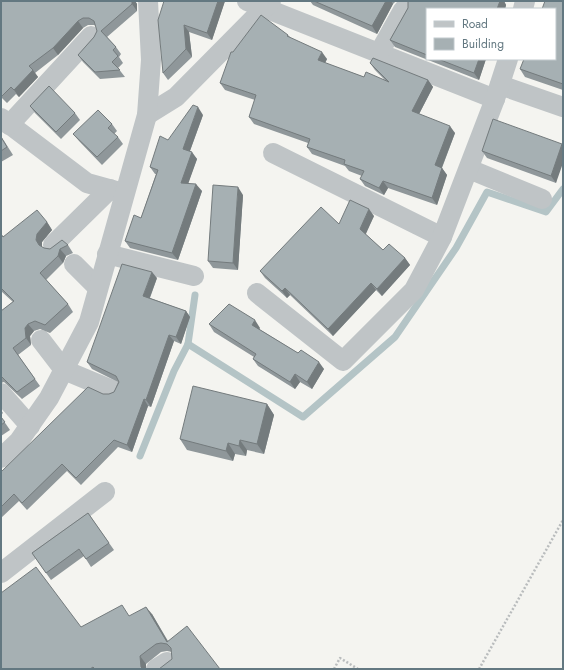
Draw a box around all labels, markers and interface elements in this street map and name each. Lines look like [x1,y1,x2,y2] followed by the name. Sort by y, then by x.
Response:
[426,8,556,60] legend
[462,15,488,33] text: Road
[462,35,504,53] text: Building

